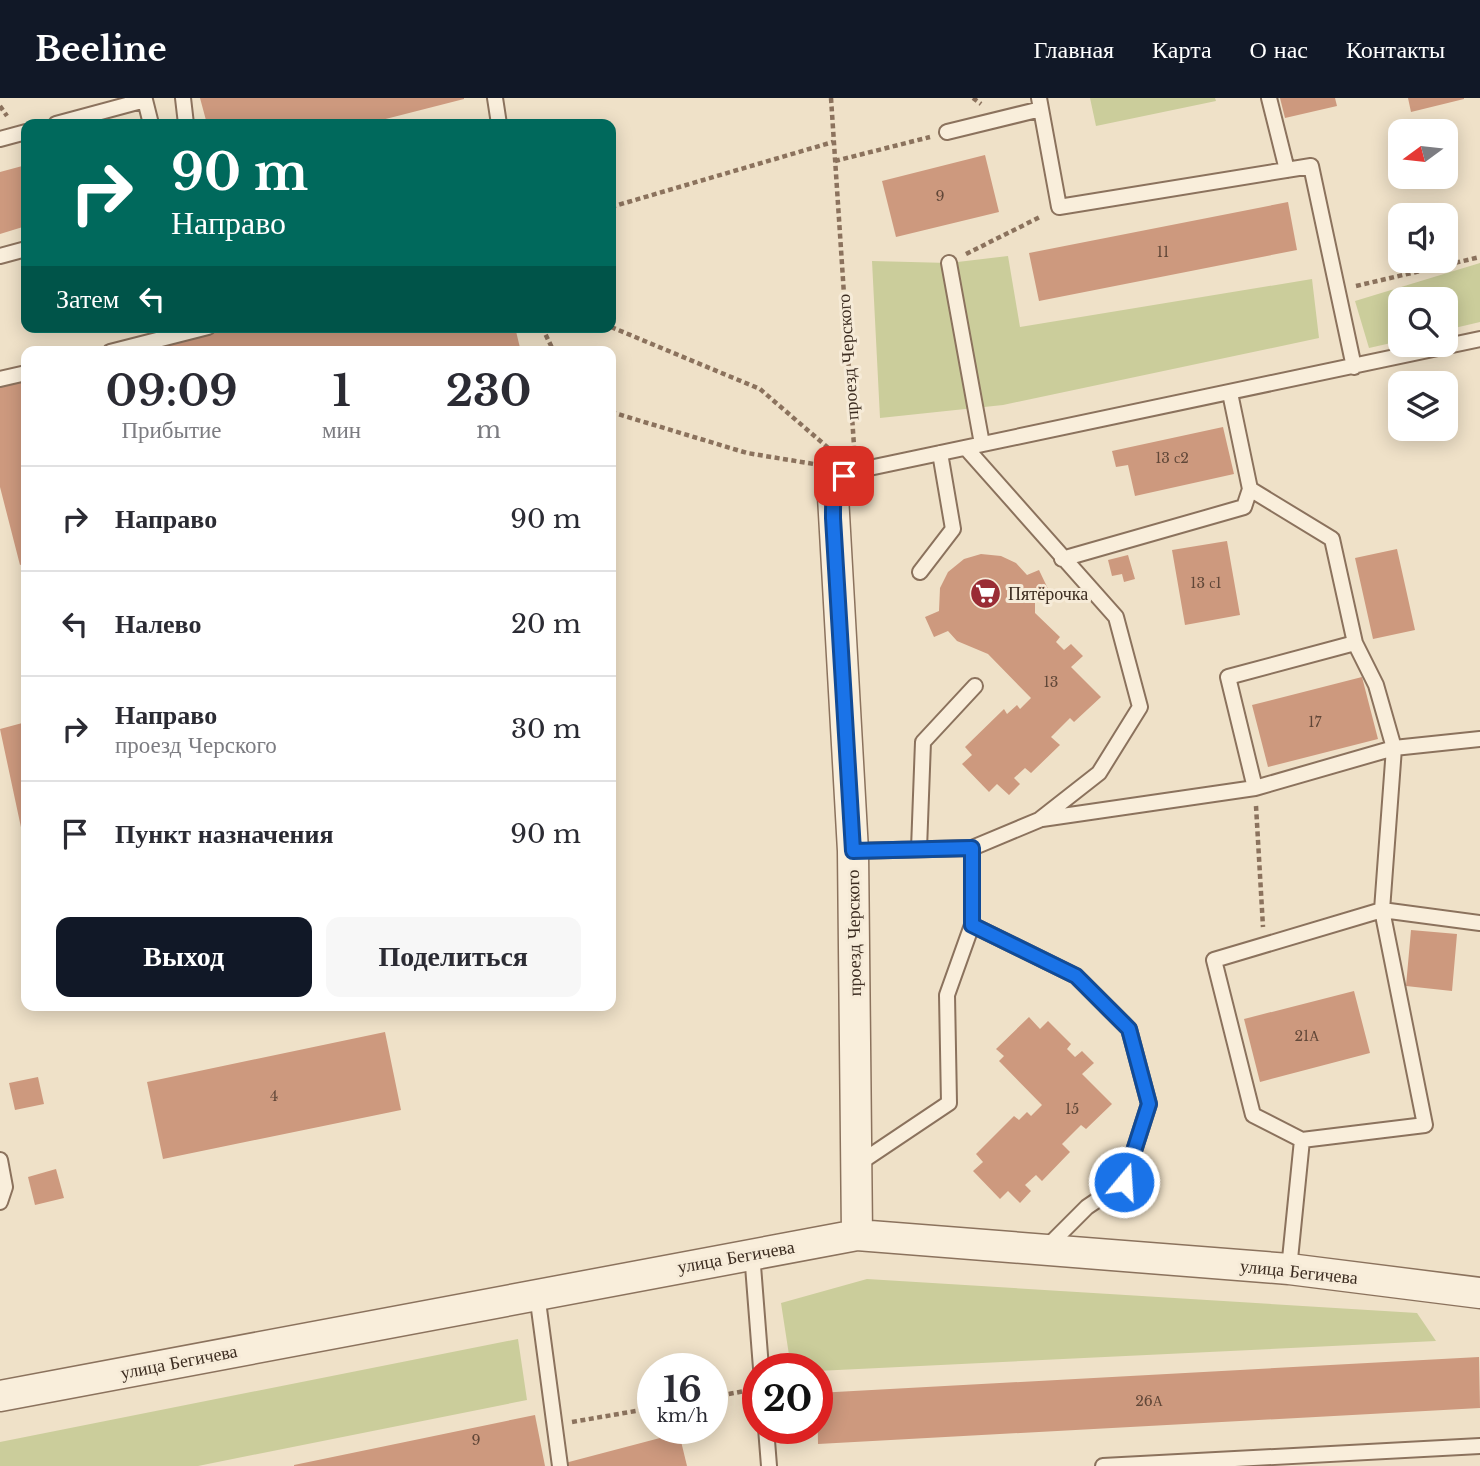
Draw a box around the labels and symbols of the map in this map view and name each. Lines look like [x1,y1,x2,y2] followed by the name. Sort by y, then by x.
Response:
[1388,119,1458,189] north arrow
[935,187,945,205] house number: 9
[1157,243,1169,261] house number: 11
[833,293,863,421] street label: проезд Черского
[814,446,874,506] pin
[1155,449,1189,467] house number: 13 с2
[1190,574,1222,592] house number: 13 с1
[968,577,1002,611] supermarket icon: Пятёрочка
[1008,583,1088,605] place label: Пятёрочка
[1044,673,1058,691] house number: 13
[1308,713,1323,731] house number: 17
[842,870,866,996] street label: проезд Черского
[1295,1027,1320,1045] house number: 21А
[270,1087,278,1105] house number: 4
[1065,1100,1079,1118] house number: 15
[1087,1145,1161,1219] position arrow
[676,1236,796,1278] street label: улица Бегичева
[1239,1255,1359,1289] street label: улица Бегичева
[119,1340,239,1384] street label: улица Бегичева
[742,1353,833,1444] speed limit sign: 20
[1135,1392,1164,1410] house number: 26А
[471,1431,481,1449] house number: 9

